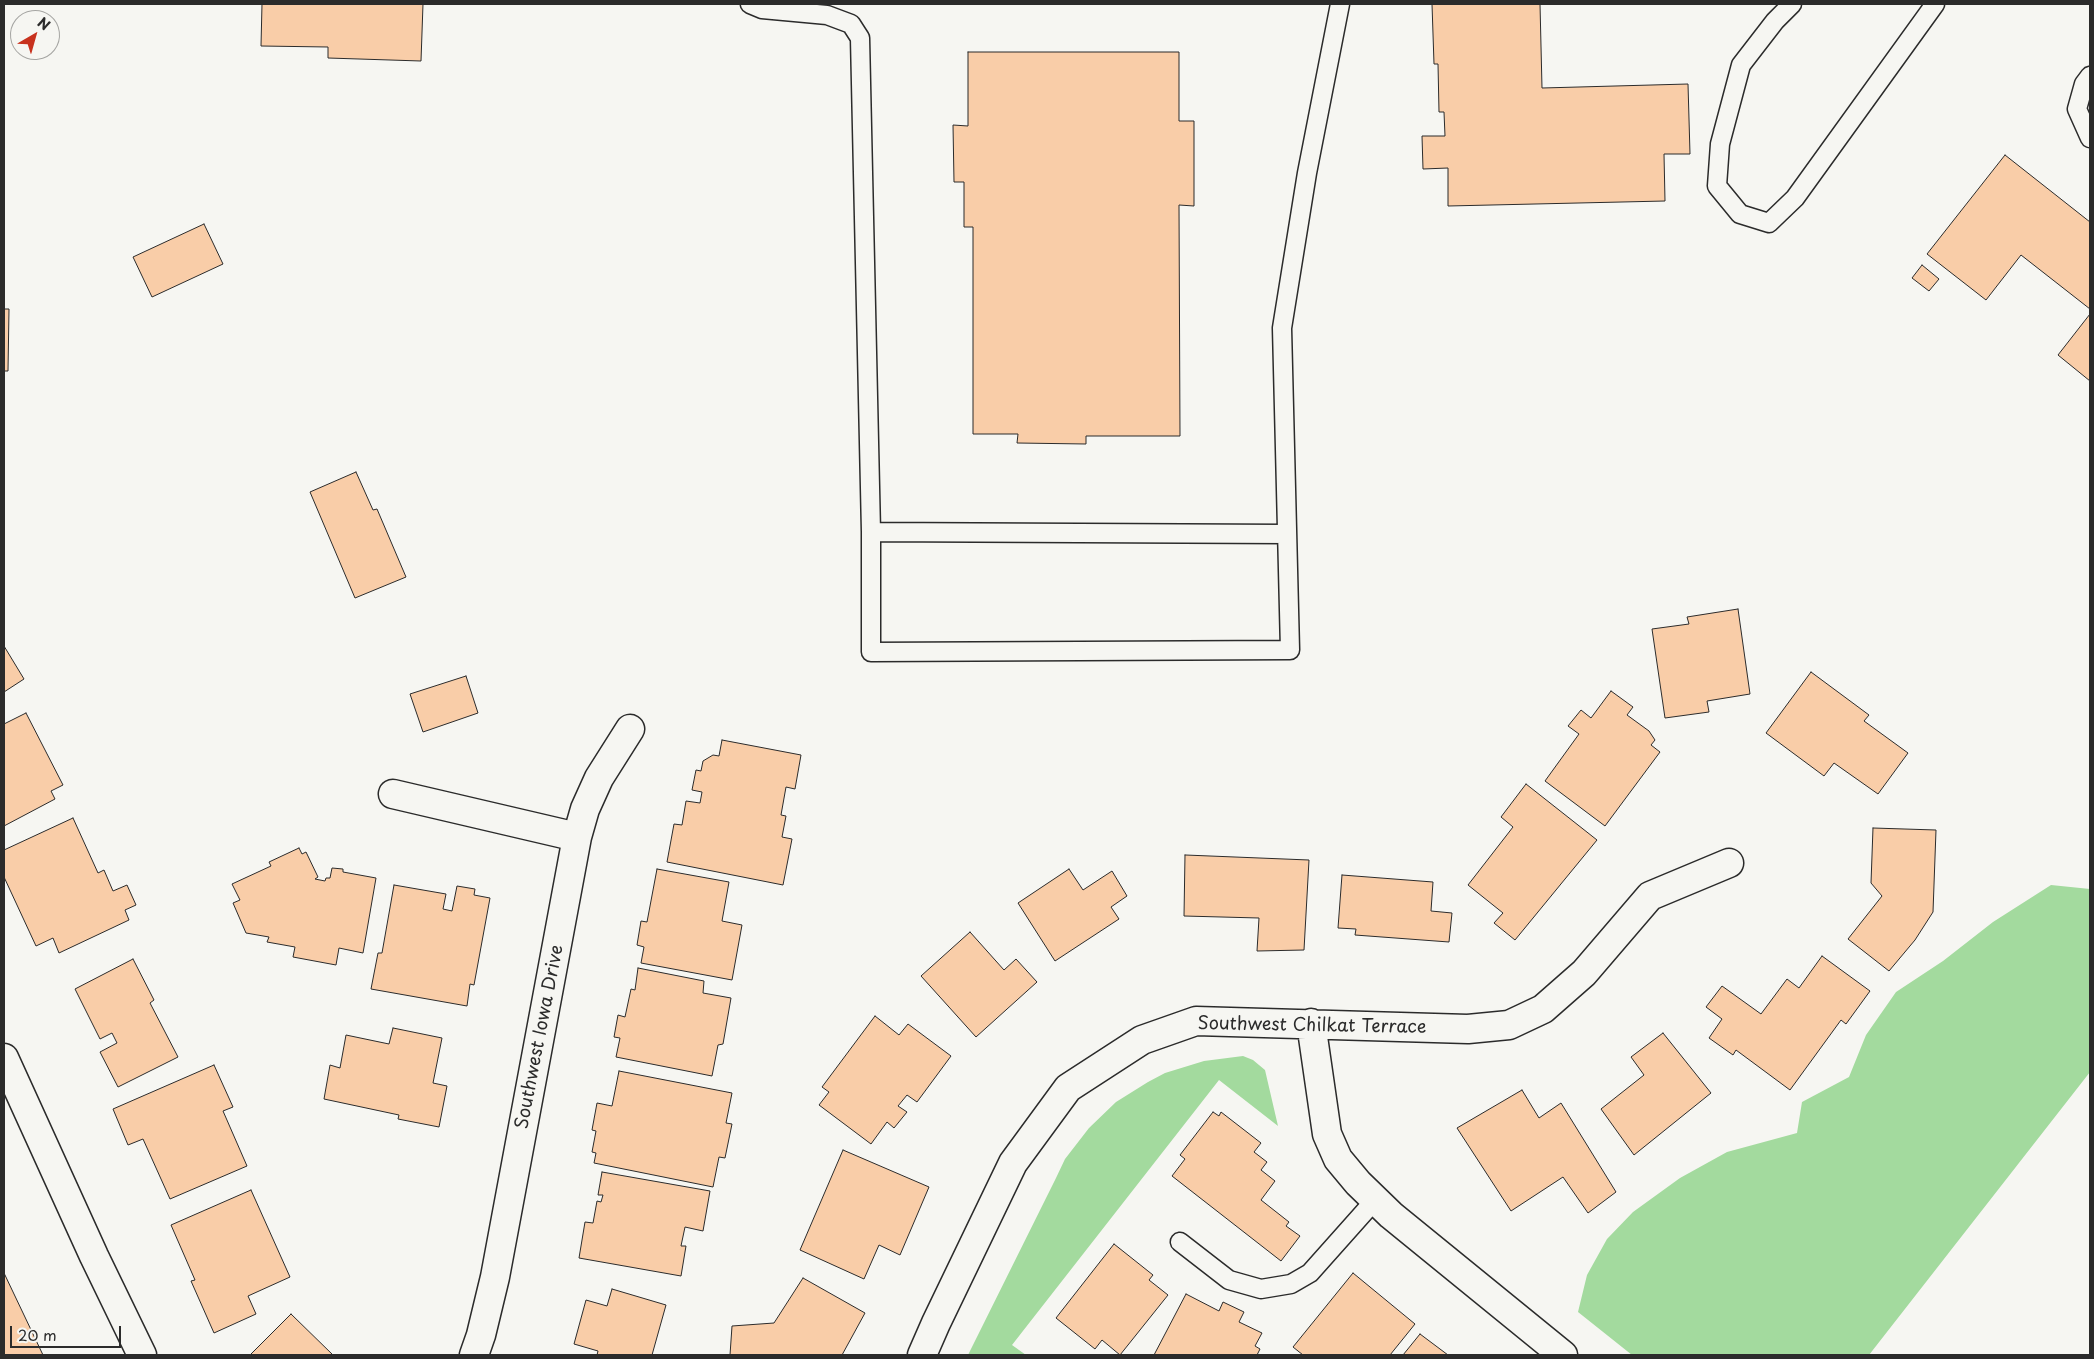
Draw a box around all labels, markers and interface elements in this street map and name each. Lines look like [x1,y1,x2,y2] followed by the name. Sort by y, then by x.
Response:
[10,10,60,60] north arrow
[33,12,55,35] text: N
[512,943,568,1131] street label: Southwest Iowa Drive
[1197,1013,1427,1039] street label: Southwest Chilkat Terrace
[12,1316,124,1348] scale bar
[18,1323,57,1346] text: 20 m

